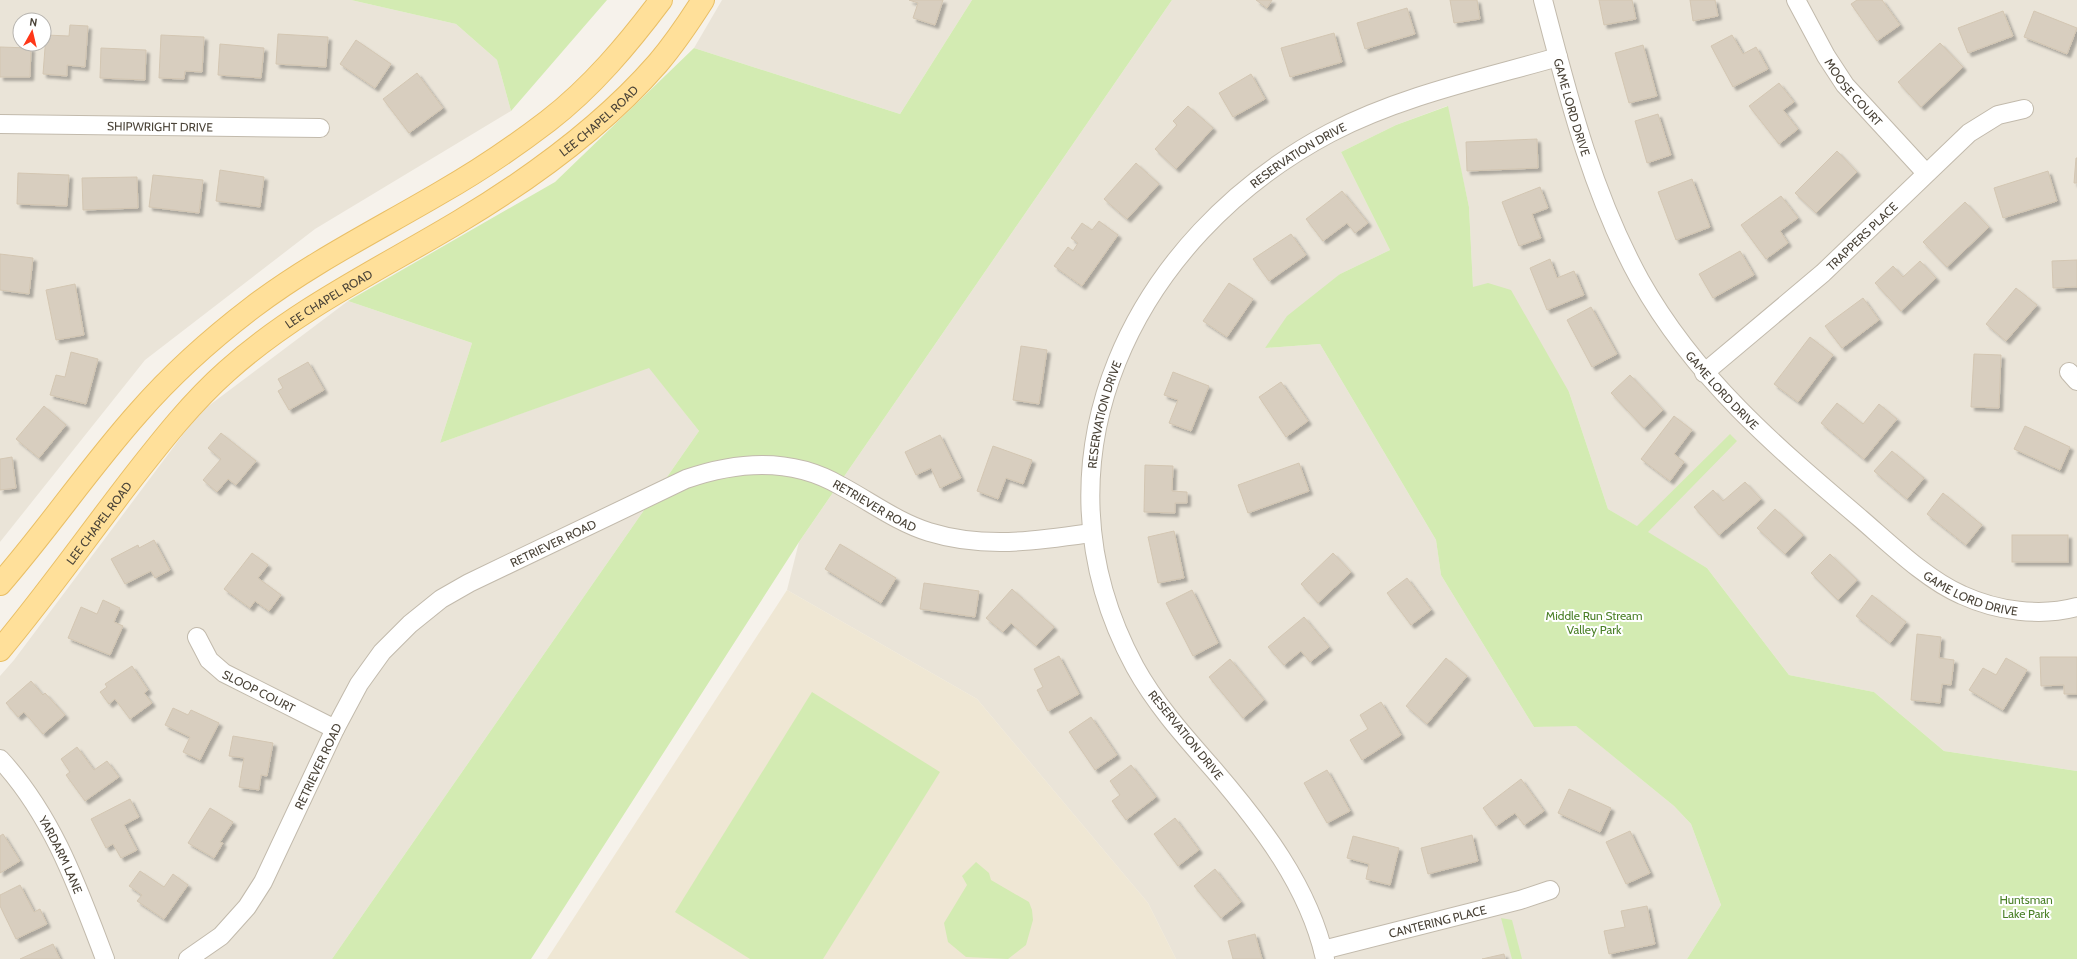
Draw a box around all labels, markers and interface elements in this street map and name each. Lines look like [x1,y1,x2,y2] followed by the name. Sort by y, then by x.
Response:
[12,12,52,52] north arrow
[29,15,38,30] text: N
[1822,55,1886,129] street label: MOOSE COURT
[1551,56,1594,158] street label: GAME LORD DRIVE
[556,82,641,159] street label: LEE CHAPEL ROAD
[107,118,213,134] street label: SHIPWRIGHT DRIVE
[1247,119,1349,191] street label: RESERVATION DRIVE
[1823,198,1901,273] street label: TRAPPERS PLACE
[282,266,375,331] street label: LEE CHAPEL ROAD
[1683,348,1762,433] street label: GAME LORD DRIVE
[1084,358,1124,469] street label: RESERVATION DRIVE
[830,476,919,534] street label: RETRIEVER ROAD
[63,478,135,567] street label: LEE CHAPEL ROAD
[507,516,599,570] street label: RETRIEVER ROAD
[1921,567,2019,618] street label: GAME LORD DRIVE
[1546,608,1642,637] park label: Middle Run Stream Valley Park
[220,666,298,716] street label: SLOOP COURT
[1145,687,1227,783] street label: RESERVATION DRIVE
[291,720,345,812] street label: RETRIEVER ROAD
[35,812,86,896] street label: YARDARM LANE
[1999,892,2053,921] park label: Huntsman Lake Park
[1387,901,1488,941] street label: CANTERING PLACE

